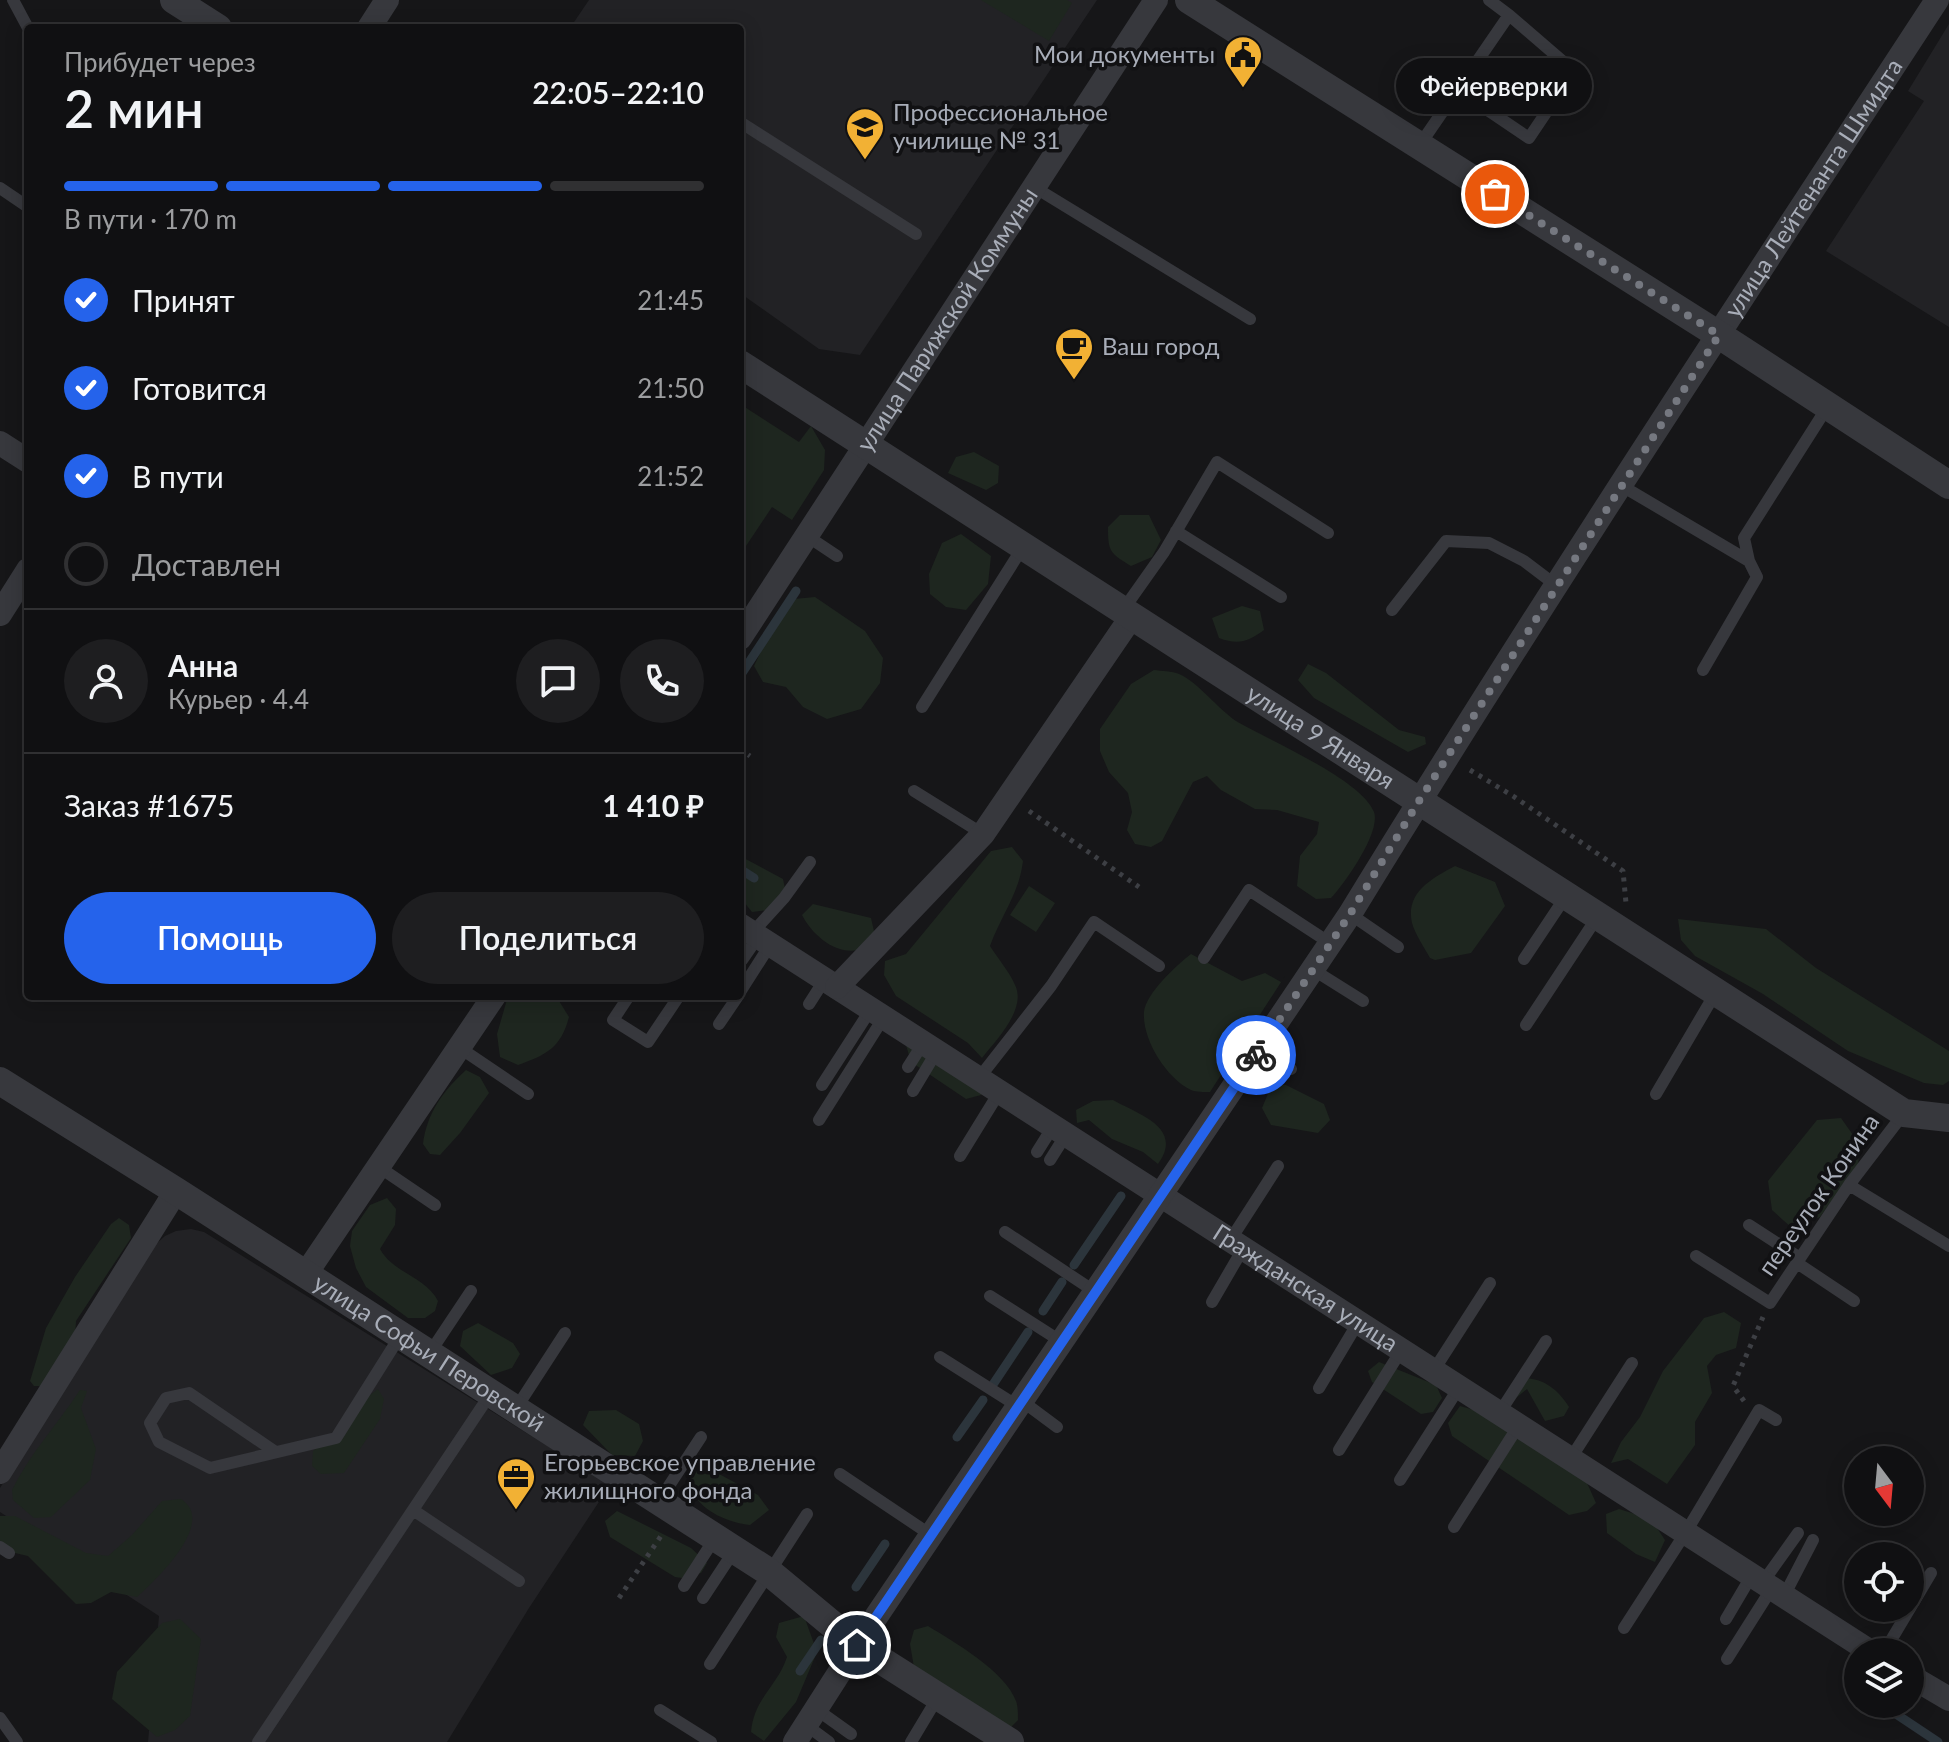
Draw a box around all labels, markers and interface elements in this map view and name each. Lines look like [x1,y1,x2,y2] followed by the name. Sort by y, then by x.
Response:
[1222,34,1264,89] public building icon: Мои документы
[1034,39,1215,68] place label: Мои документы
[64,46,256,78] text: Прибудет через
[1717,53,1908,322] street label: улица Лейтенанта Шмидта
[1397,58,1593,114] callout: Фейерверки
[1420,70,1568,102] text: Фейерверки
[532,74,704,110] text: 22:05–22:10
[64,77,204,139] text: 2 мин
[893,97,1108,154] place label: Профессиональное училище № 31
[844,106,886,161] school or university icon: Профессиональное училище № 31
[1461,160,1529,228] pin
[1473,172,1517,216] icon: bag
[850,181,1043,456] street label: улица Парижской Коммуны
[64,203,237,235] text: В пути · 170 m
[64,278,108,322] icon: check
[132,282,235,318] text: Принят
[637,284,704,316] text: 21:45
[1053,326,1095,381] cafe icon: Ваш город
[1102,331,1220,360] place label: Ваш город
[64,366,108,410] icon: check
[132,370,267,406] text: Готовится
[637,372,704,404] text: 21:50
[64,454,108,498] icon: check
[132,458,224,494] text: В пути
[637,460,704,492] text: 21:52
[132,546,281,582] text: Доставлен
[64,639,148,723] button: person
[516,639,600,723] button: chat
[620,639,704,723] button: phone
[168,647,238,683] text: Анна
[1242,678,1400,794] street label: улица 9 Января
[168,683,309,715] text: Курьер · 4.4
[64,787,235,823] text: Заказ #1675
[602,787,704,823] text: 1 410 ₽
[64,892,376,984] button: Помощь
[392,892,704,984] button: Поделиться
[1216,1015,1296,1095] courier
[1234,1033,1278,1077] icon: bike
[1751,1108,1884,1281] street label: переулок Конина
[1208,1217,1404,1357] street label: Гражданская улица
[308,1267,551,1437] street label: улица Софьи Перовской
[1844,1446,1924,1526] north arrow
[1844,1446,1924,1718] map controls
[544,1447,816,1504] place label: Егорьевское управление жилищного фонда
[495,1456,537,1511] office icon: Егорьевское управление жилищного фонда
[1844,1542,1924,1622] button: locate
[823,1611,891,1679] pin
[835,1623,879,1667] icon: home
[1844,1638,1924,1718] button: layers

